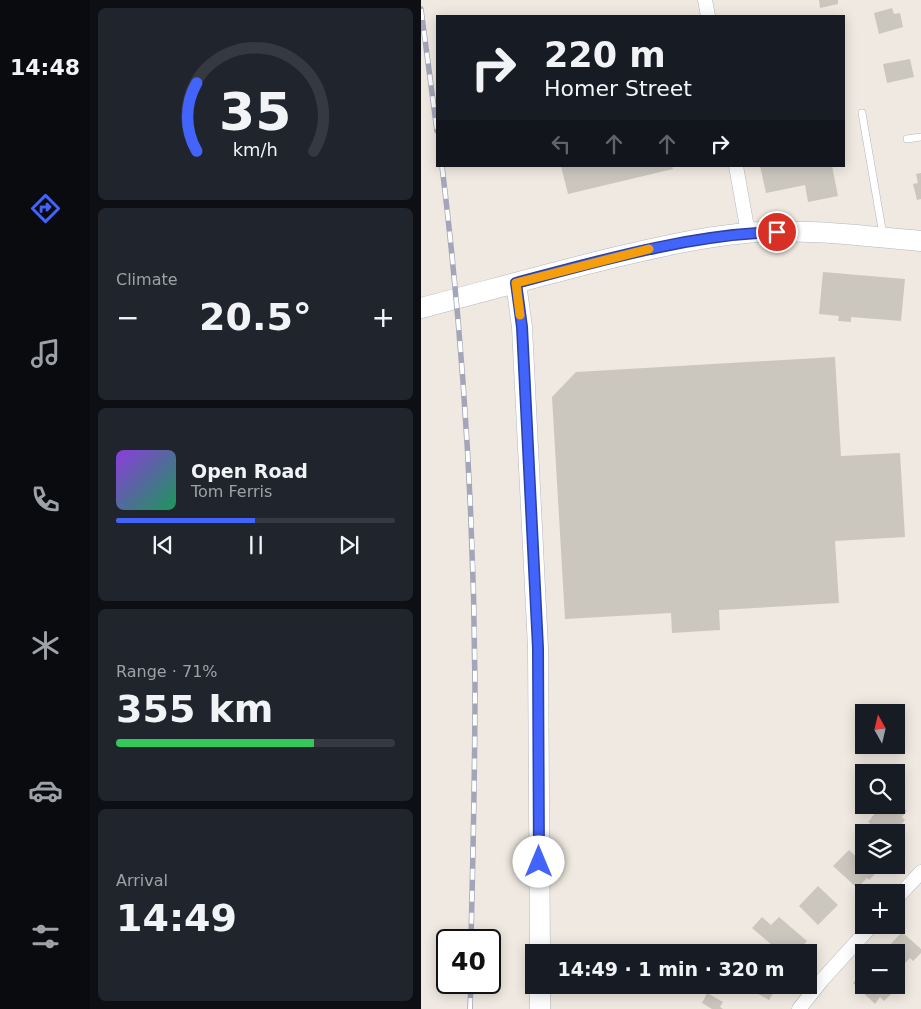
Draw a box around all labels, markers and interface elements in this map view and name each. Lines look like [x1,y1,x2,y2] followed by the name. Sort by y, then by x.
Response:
[461,35,526,100] icon: right
[544,35,666,75] text: 220 m
[10,55,80,80] text: 14:48
[544,76,692,101] text: Homer Street
[219,82,292,142] text: 35
[547,130,575,158] icon: left
[600,130,628,158] icon: ahead
[653,130,681,158] icon: ahead
[706,130,734,158] icon: right
[233,139,278,160] text: km/h
[28,191,63,226] icon: directions
[756,211,798,253] pin
[763,218,791,246] icon: arrive
[116,270,178,289] text: Climate
[199,295,312,339] text: 20.5°
[116,301,139,334] text: −
[372,301,395,334] text: +
[28,336,63,371] icon: music
[191,460,308,482] text: Open Road
[28,482,63,517] icon: phone
[191,482,272,501] text: Tom Ferris
[149,531,177,559] icon: previous
[242,531,270,559] icon: pause
[335,531,363,559] icon: next
[28,628,63,663] icon: climate
[116,662,218,681] text: Range · 71%
[116,687,273,731] text: 355 km
[855,704,905,754] north arrow
[855,704,905,994] map controls
[855,764,905,814] button: search
[28,773,63,808] icon: car
[855,824,905,874] button: layers
[512,835,564,887] position arrow
[116,871,168,890] text: Arrival
[855,884,905,934] button: +
[116,896,237,940] text: 14:49
[28,919,63,954] icon: filters
[436,929,501,994] speed limit sign: 40
[855,944,905,994] button: −
[557,958,785,980] text: 14:49 · 1 min · 320 m

